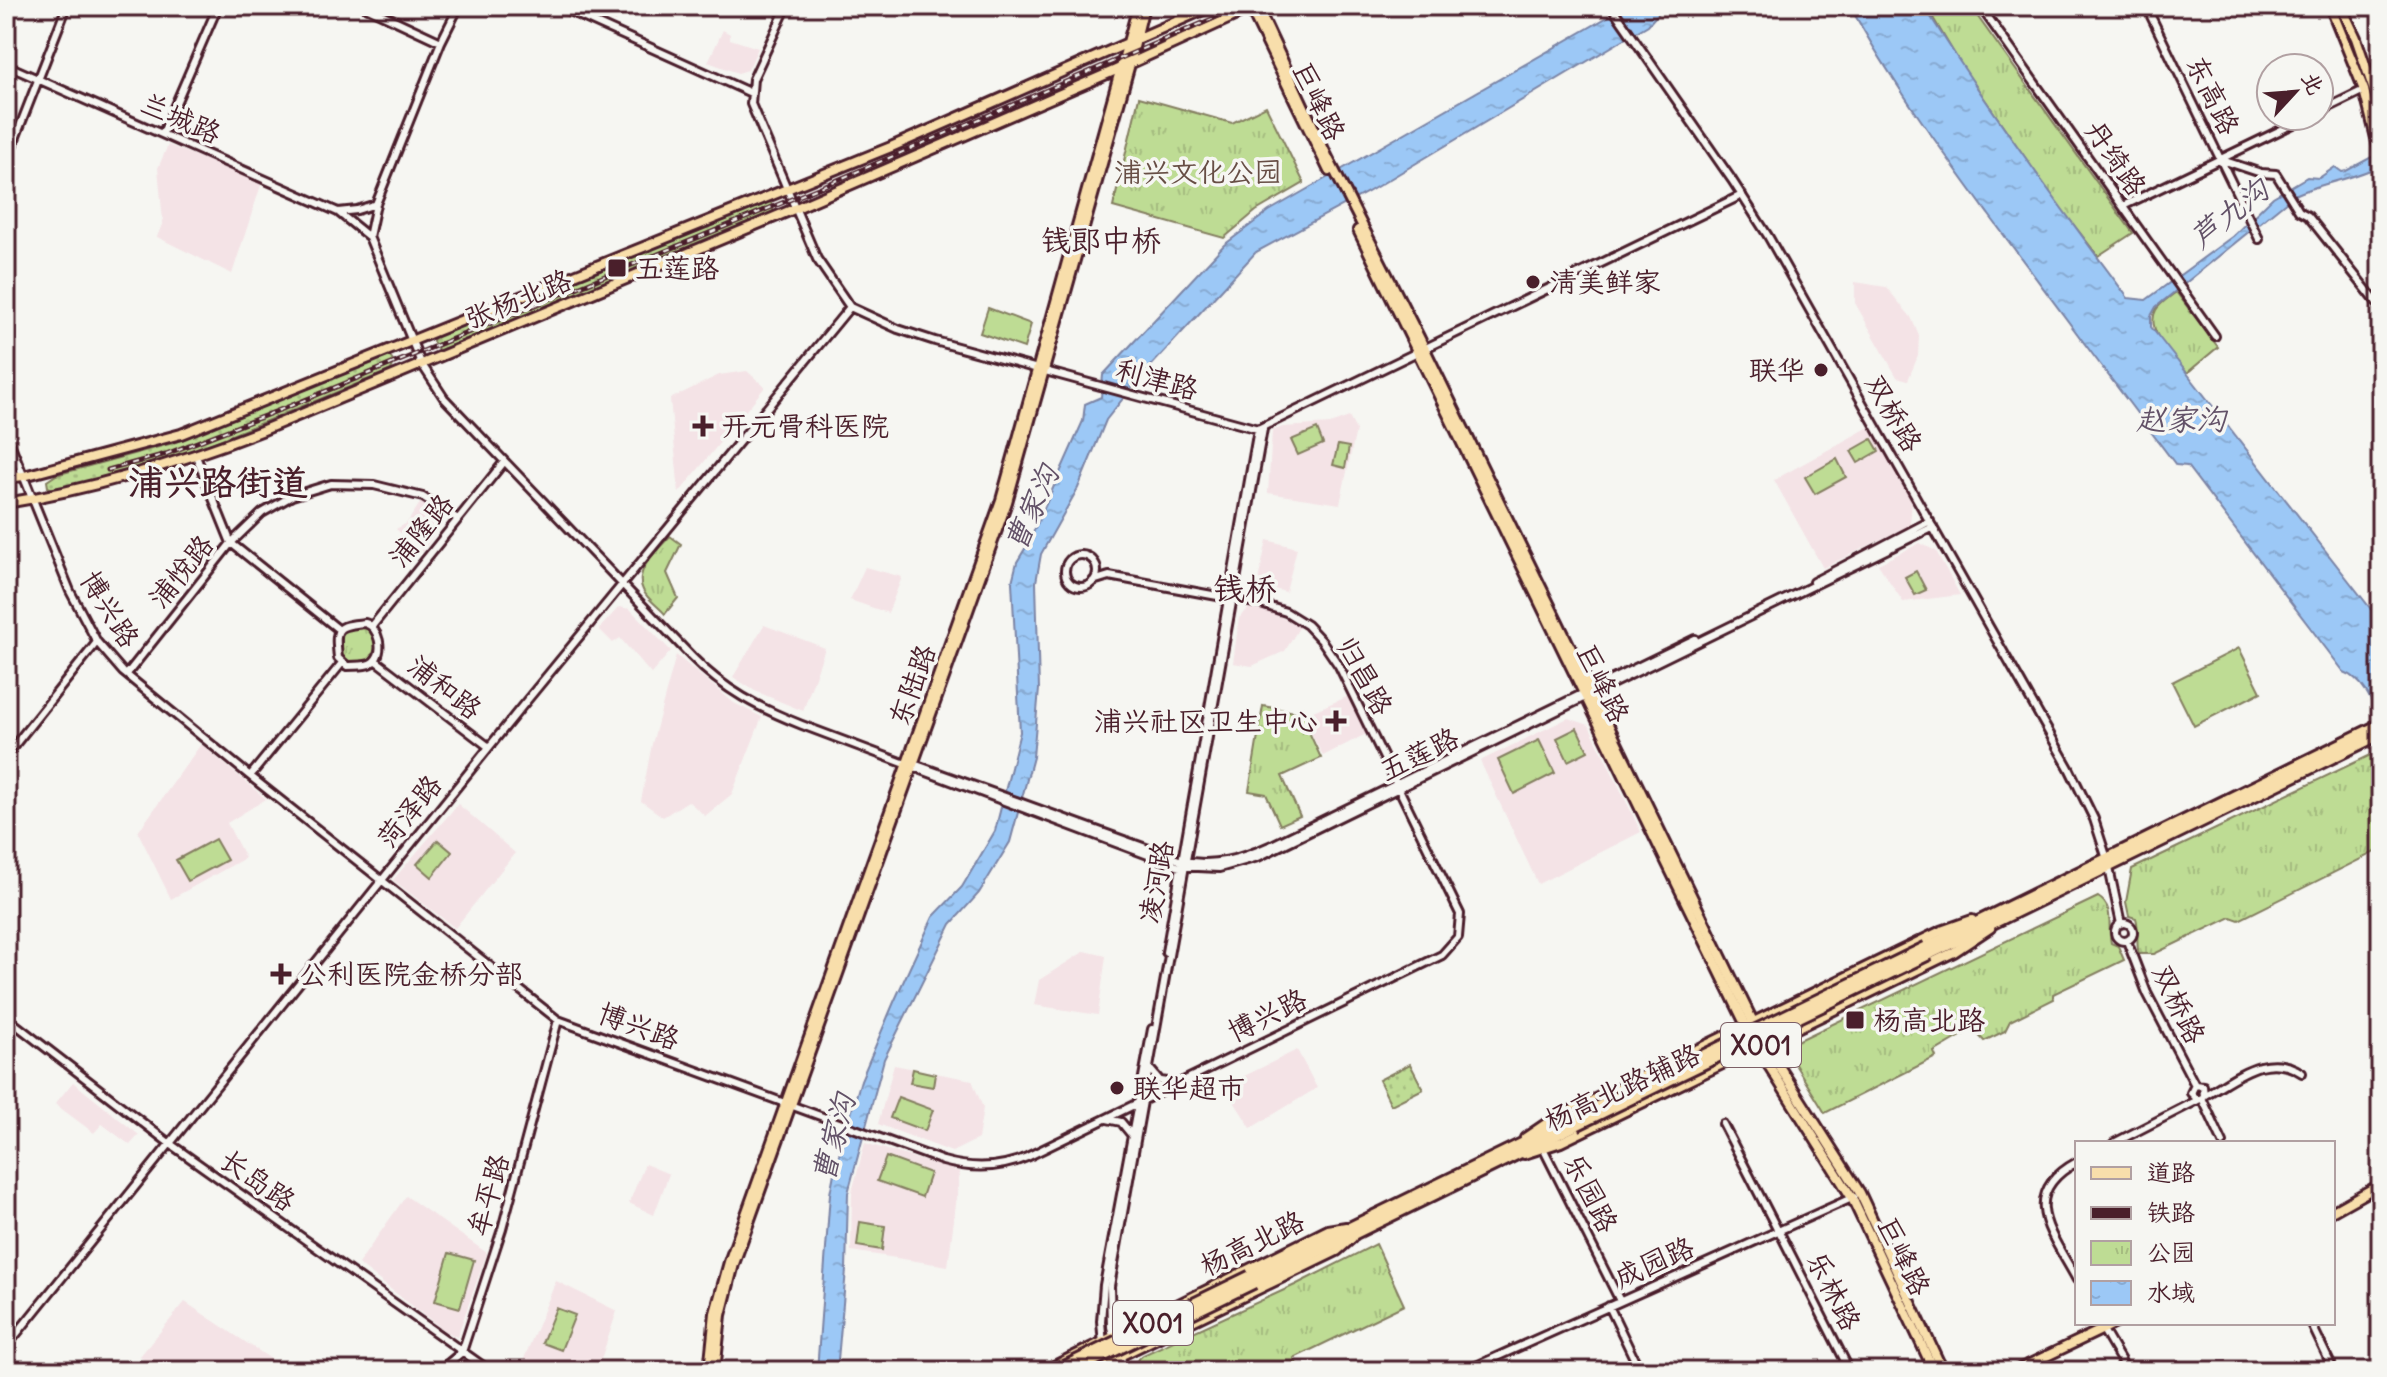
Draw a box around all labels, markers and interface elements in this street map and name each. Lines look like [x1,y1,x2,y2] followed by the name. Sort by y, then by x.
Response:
[2178,49,2248,141] street label: 东高路
[2255,52,2335,132] north arrow
[1284,55,1354,147] street label: 巨峰路
[2296,67,2330,99] text: 北
[135,84,227,152] street label: 兰城路
[2077,113,2155,203] street label: 丹绮路
[1114,154,1282,190] park label: 浦兴文化公园
[2182,168,2279,256] water label: 芦九沟
[1041,221,1161,259] district label: 钱郎中桥
[635,250,719,286] place label: 五莲路
[606,257,628,279] marker: 五莲路
[459,261,577,337] street label: 张杨北路
[1549,264,1661,300] place label: 清美鲜家
[1524,273,1542,291] marker: 清美鲜家
[1112,351,1202,407] street label: 利津路
[1749,352,1805,388] place label: 联华
[1812,361,1830,379] marker: 联华
[1857,368,1931,458] street label: 双桥路
[2136,400,2229,438] water label: 赵家沟
[721,408,889,444] place label: 开元骨科医院
[692,415,714,437] marker: 开元骨科医院
[995,456,1068,557] water label: 曹家沟
[128,460,308,505] district label: 浦兴路街道
[381,486,461,574] street label: 浦隆路
[141,527,221,615] street label: 浦悦路
[72,564,148,654] street label: 博兴路
[1213,568,1277,609] district label: 钱桥
[1329,631,1401,721] street label: 归昌路
[1568,637,1638,729] street label: 巨峰路
[881,639,943,731] street label: 东陆路
[401,647,489,727] street label: 浦和路
[1094,703,1318,739] place label: 浦兴社区卫生中心
[1325,710,1347,732] marker: 浦兴社区卫生中心
[1373,719,1465,789] street label: 五莲路
[369,767,449,855] street label: 菏泽路
[1131,838,1181,926] street label: 凌河路
[299,956,523,992] place label: 公利医院金桥分部
[2144,958,2214,1050] street label: 双桥路
[270,963,292,985] marker: 公利医院金桥分部
[1221,980,1313,1050] street label: 博兴路
[593,995,685,1057] street label: 博兴路
[1873,1002,1985,1038] place label: 杨高北路
[1844,1009,1866,1031] marker: 杨高北路
[1721,1023,1801,1067] road number: X001
[1538,1035,1706,1139] street label: 杨高北路辅路
[1133,1070,1245,1106] place label: 联华超市
[1108,1079,1126,1097] marker: 联华超市
[803,1087,864,1186] water label: 曹家沟
[213,1141,303,1219] street label: 长岛路
[2075,1141,2335,1325] legend
[1556,1147,1626,1239] street label: 乐园路
[459,1150,517,1240] street label: 牟平路
[2147,1157,2195,1187] text: 道路
[2147,1197,2195,1227] text: 铁路
[1194,1202,1310,1284] street label: 杨高北路
[1869,1210,1939,1302] street label: 巨峰路
[1608,1228,1700,1296] street label: 成园路
[2147,1237,2195,1267] text: 公园
[1799,1245,1869,1337] street label: 乐林路
[2147,1277,2195,1307] text: 水域
[1113,1301,1193,1345] road number: X001

